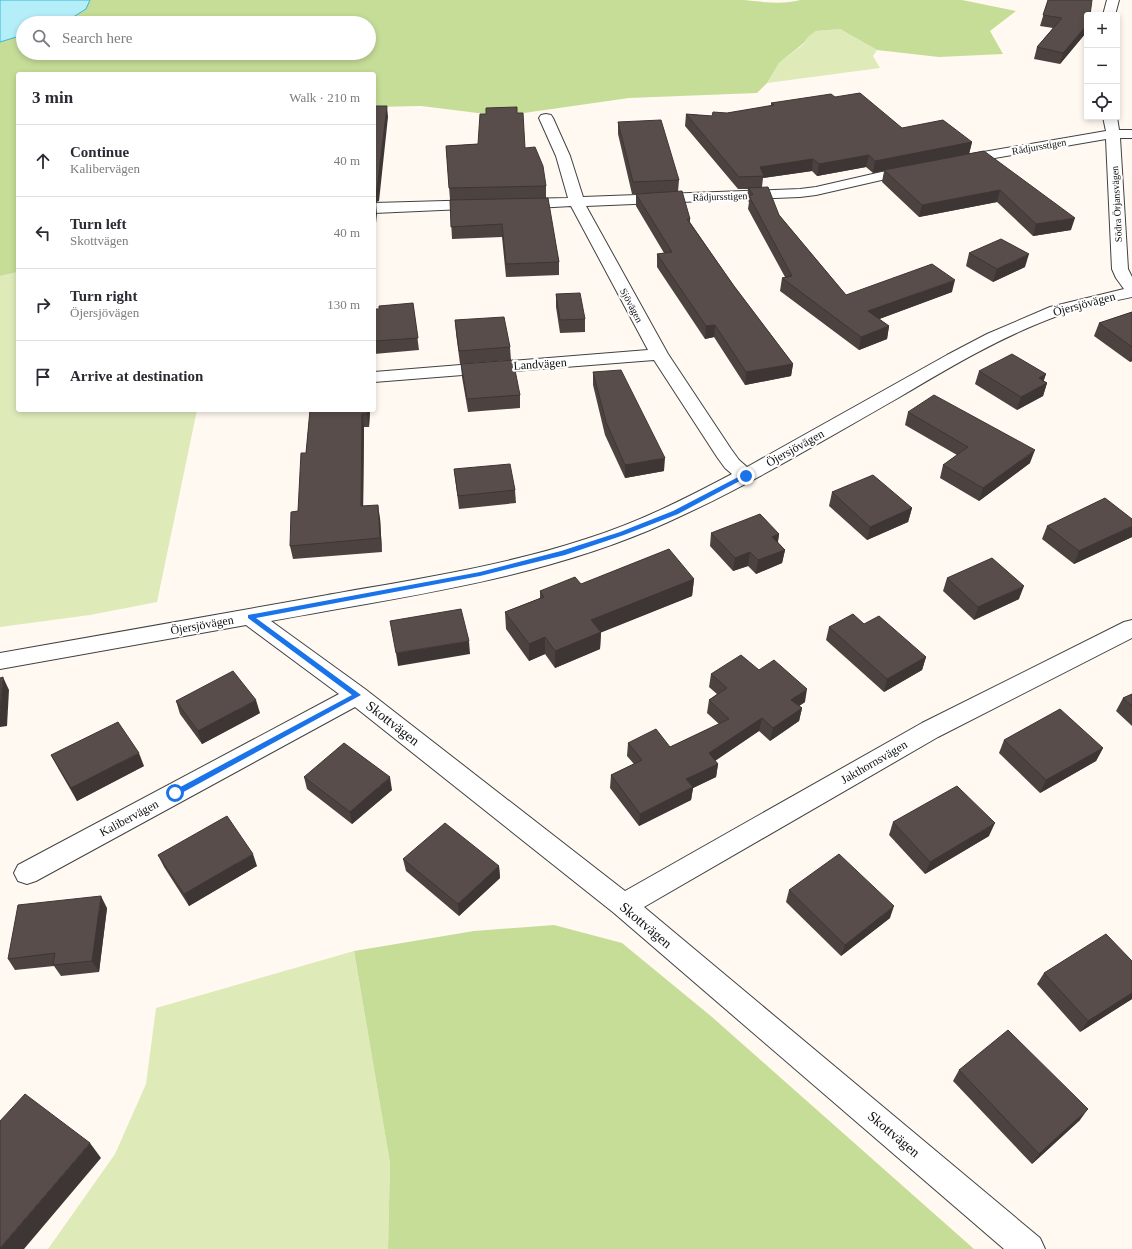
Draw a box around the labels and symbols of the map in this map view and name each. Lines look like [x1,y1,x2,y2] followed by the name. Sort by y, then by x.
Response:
[1011,136,1067,157] street label: Rådjursstigen
[1109,166,1124,242] street label: Södra Örjansvägen
[692,190,748,203] street label: Rådjursstigen
[618,286,645,324] street label: Sjövägen
[1051,289,1117,319] street label: Öjersjövägen
[513,355,567,373] street label: Landvägen
[764,426,826,470] street label: Öjersjövägen
[737,467,755,485] route end
[169,613,235,637] street label: Öjersjövägen
[363,698,422,749] street label: Skottvägen
[838,737,910,787] street label: Jakthornsvägen
[166,784,184,802] route start
[97,797,161,839] street label: Kalibervägen
[617,899,675,951] street label: Skottvägen
[865,1108,923,1160] street label: Skottvägen

